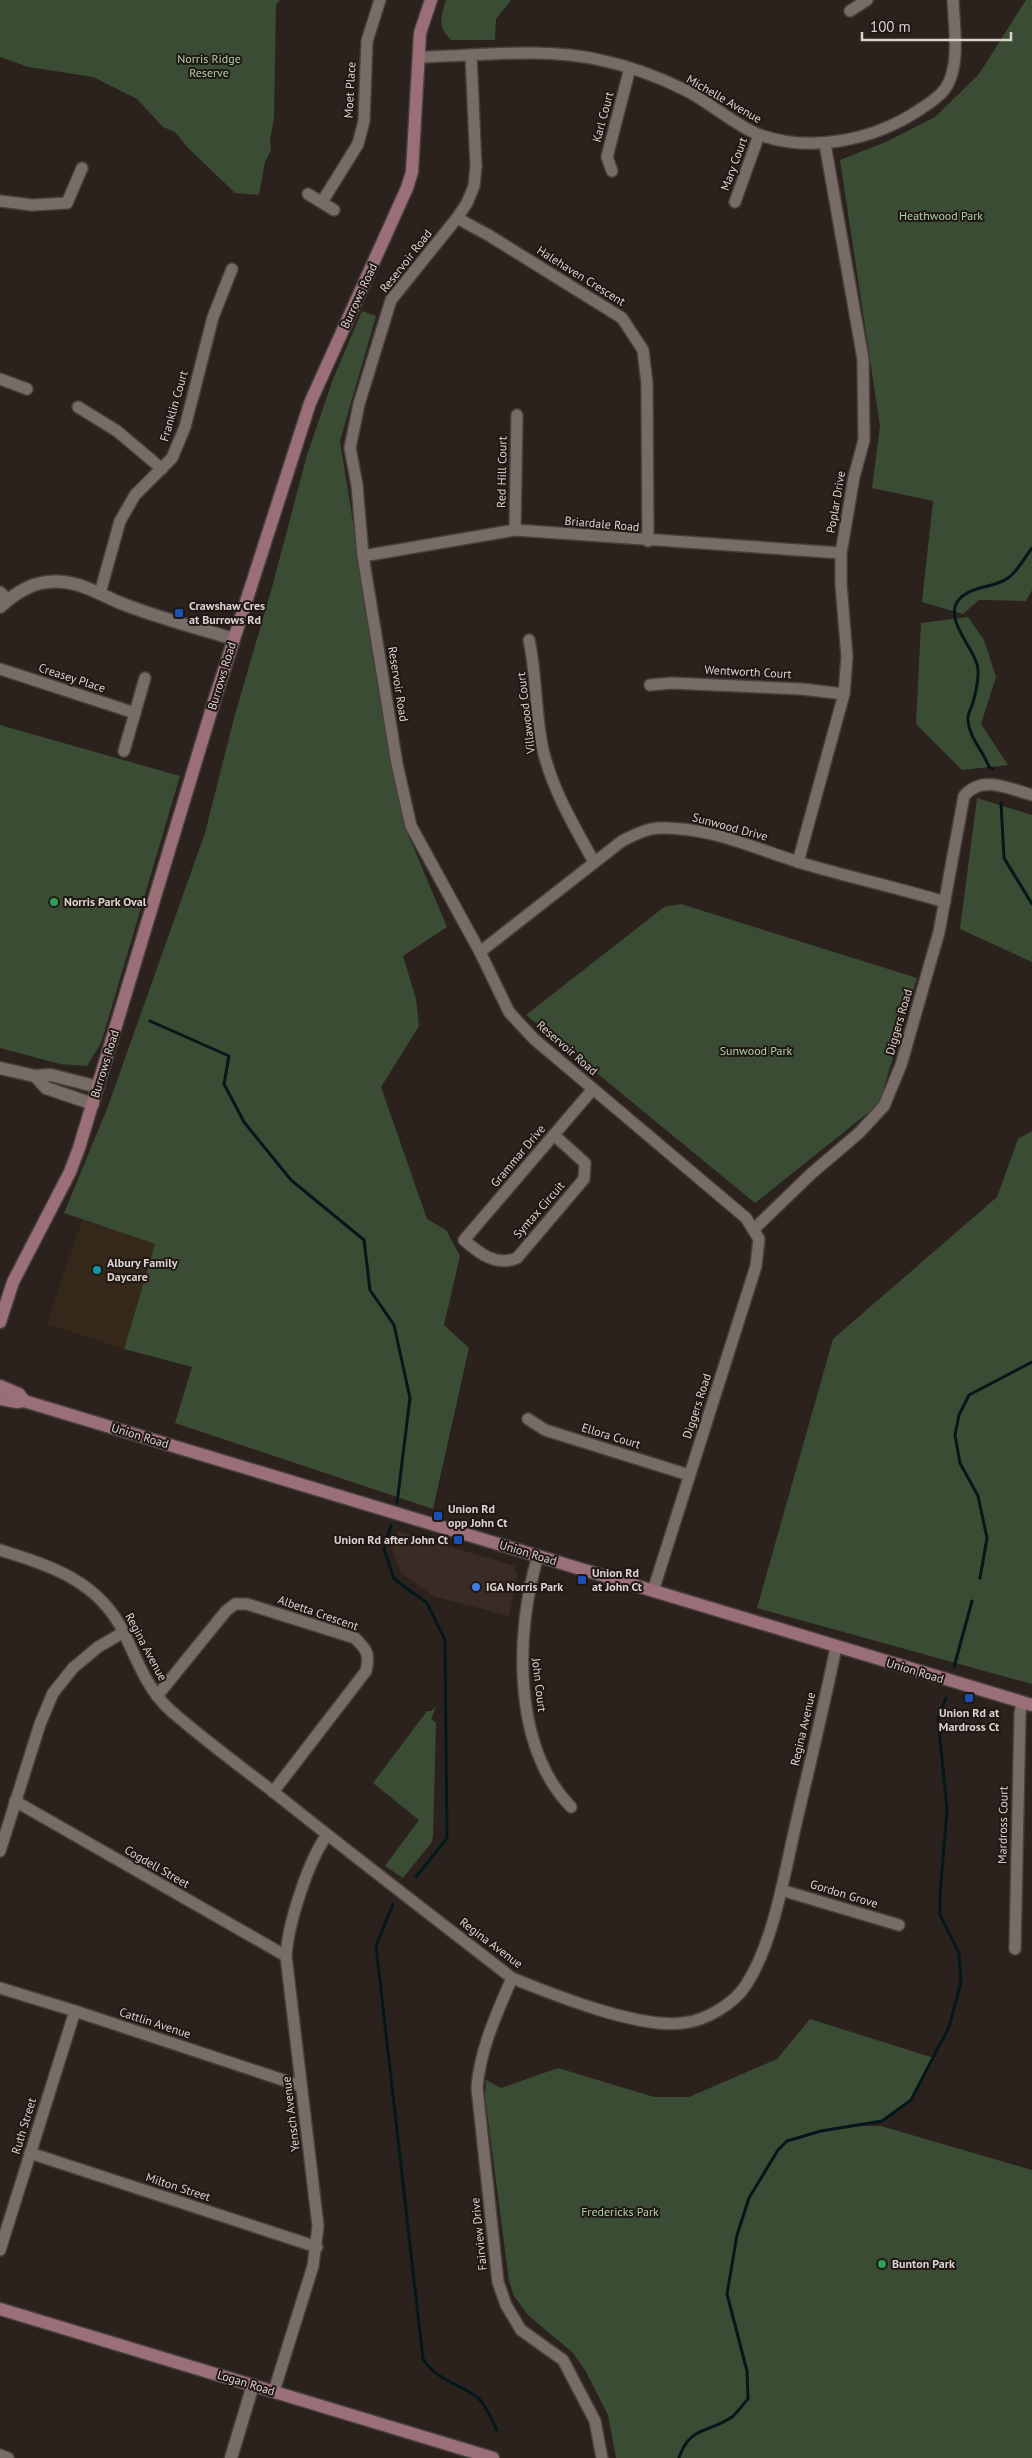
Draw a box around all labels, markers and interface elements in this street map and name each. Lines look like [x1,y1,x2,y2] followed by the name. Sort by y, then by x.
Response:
[862,10,1011,42] scale bar
[870,17,911,36] text: 100 m
[177,51,241,80] park label: Norris Ridge Reserve
[341,61,358,119] street label: Moet Place
[684,71,764,126] street label: Michelle Avenue
[589,90,616,144] street label: Karl Court
[717,135,750,193] street label: Mary Court
[899,208,983,223] park label: Heathwood Park
[376,226,435,295] street label: Reservoir Road
[534,242,628,309] street label: Halehaven Crescent
[337,261,380,331] street label: Burrows Road
[156,369,191,443] street label: Franklin Court
[493,436,510,508] street label: Red Hill Court
[823,470,848,534] street label: Poplar Drive
[564,513,640,534] street label: Briardale Road
[189,598,265,627] place label: Crawshaw Cres at Burrows Rd
[173,607,185,619] marker: Crawshaw Cres at Burrows Rd
[204,640,239,712] street label: Burrows Road
[385,645,412,723] street label: Reservoir Road
[37,660,107,695] street label: Creasey Place
[704,662,792,681] street label: Wentworth Court
[513,671,538,756] street label: Villawood Court
[691,809,770,844] street label: Sunwood Drive
[64,894,147,909] place label: Norris Park Oval
[48,896,60,908] marker: Norris Park Oval
[882,987,915,1057] street label: Diggers Road
[534,1017,601,1078] street label: Reservoir Road
[87,1028,122,1100] street label: Burrows Road
[720,1043,793,1058] park label: Sunwood Park
[487,1121,548,1190] street label: Grammar Drive
[510,1178,568,1241] street label: Syntax Circuit
[107,1255,178,1284] place label: Albury Family Daycare
[91,1264,103,1276] marker: Albury Family Daycare
[679,1371,714,1440] street label: Diggers Road
[580,1419,642,1452] street label: Ellora Court
[110,1420,171,1451] street label: Union Road
[448,1501,508,1530] place label: Union Rd opp John Ct
[432,1510,444,1522] marker: Union Rd opp John Ct
[334,1532,449,1547] place label: Union Rd after John Ct
[452,1534,464,1546] marker: Union Rd after John Ct
[498,1537,559,1568] street label: Union Road
[592,1565,643,1594] place label: Union Rd at John Ct
[576,1574,588,1586] marker: Union Rd at John Ct
[486,1579,563,1594] place label: IGA Norris Park
[470,1581,482,1593] marker: IGA Norris Park
[276,1592,360,1633] street label: Albetta Crescent
[122,1610,171,1683] street label: Regina Avenue
[885,1655,946,1686] street label: Union Road
[529,1656,550,1713] street label: John Court
[787,1691,818,1767] street label: Regina Avenue
[963,1692,975,1704] marker: Union Rd at Mardross Ct
[939,1705,1000,1734] place label: Union Rd at Mardross Ct
[994,1786,1011,1864] street label: Mardross Court
[122,1842,192,1891] street label: Cogdell Street
[808,1876,880,1911] street label: Gordon Grove
[457,1914,526,1971] street label: Regina Avenue
[117,2004,193,2041] street label: Cattlin Avenue
[278,2076,303,2153] street label: Yensch Avenue
[8,2096,39,2156] street label: Ruth Street
[144,2169,212,2204] street label: Milton Street
[467,2197,490,2271] street label: Fairview Drive
[581,2204,659,2219] park label: Fredericks Park
[892,2256,955,2271] place label: Bunton Park
[876,2258,888,2270] marker: Bunton Park
[216,2367,277,2398] street label: Logan Road

